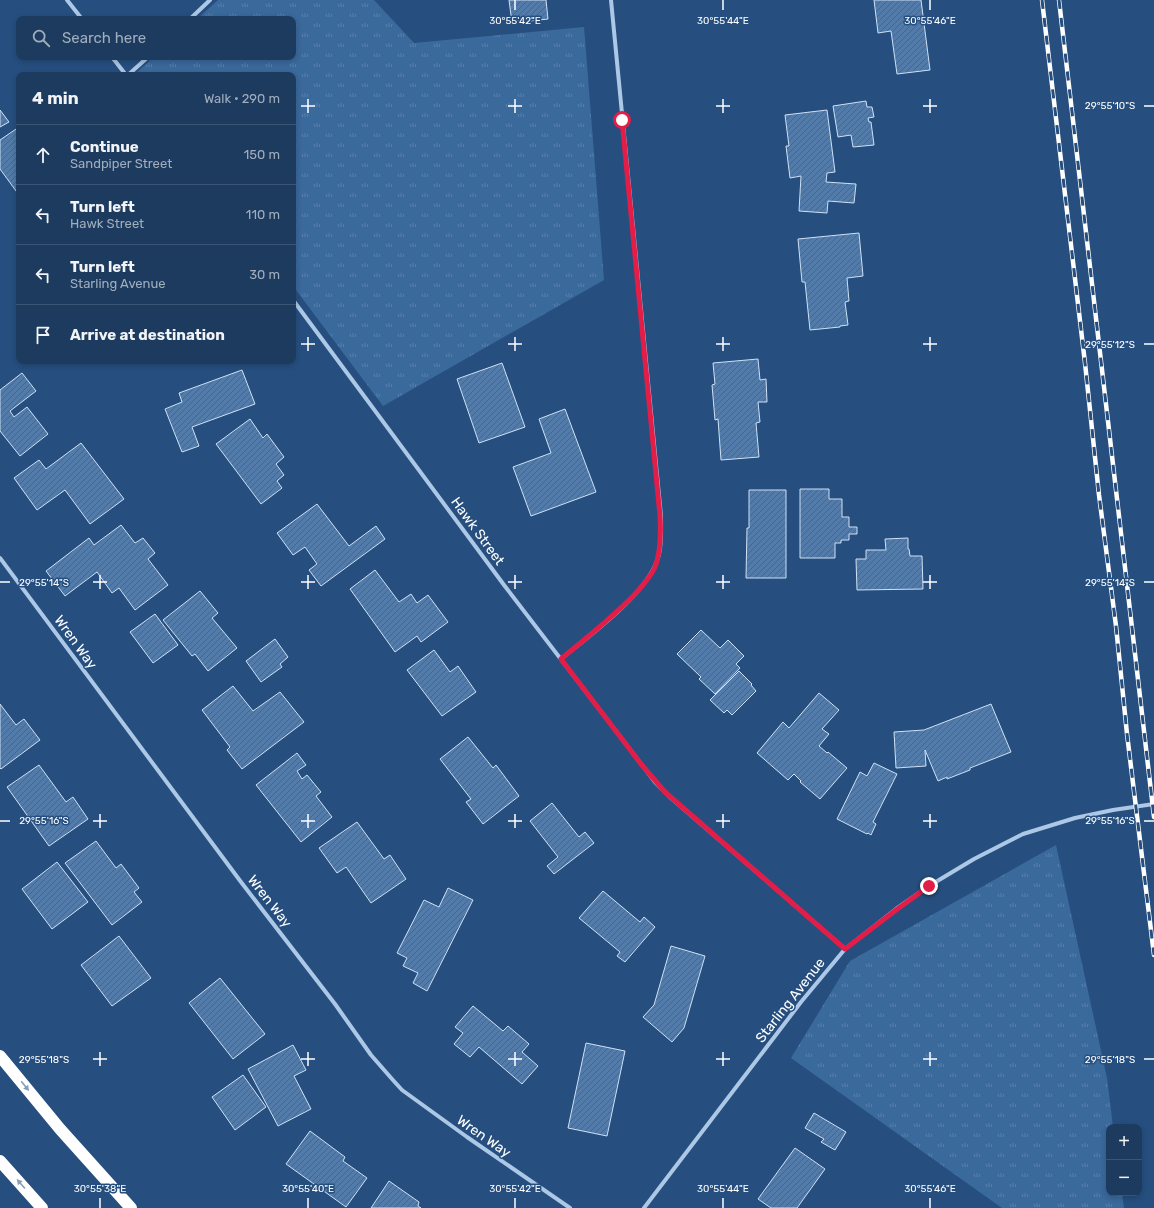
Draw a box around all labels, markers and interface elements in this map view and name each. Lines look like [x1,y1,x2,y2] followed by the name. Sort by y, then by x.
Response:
[489,15,541,27] text: 30°55'42"E
[697,15,749,27] text: 30°55'44"E
[904,15,956,27] text: 30°55'46"E
[16,16,296,60] search box
[30,27,52,49] icon: search
[62,29,146,47] text: Search here
[32,88,79,108] text: 4 min
[204,91,280,106] text: Walk · 290 m
[1085,100,1135,112] text: 29°55'10"S
[613,111,631,129] route start
[70,138,139,156] text: Continue
[32,144,54,166] icon: ahead
[244,147,280,162] text: 150 m
[70,156,172,171] text: Sandpiper Street
[70,198,135,216] text: Turn left
[32,204,54,226] icon: left
[246,207,280,222] text: 110 m
[70,216,144,231] text: Hawk Street
[70,258,135,276] text: Turn left
[32,264,54,286] icon: left
[249,267,280,282] text: 30 m
[70,276,166,291] text: Starling Avenue
[32,324,54,346] icon: arrive
[70,326,225,344] text: Arrive at destination
[1085,339,1135,351] text: 29°55'12"S
[447,494,508,569] street label: Hawk Street
[19,577,69,589] text: 29°55'14"S
[1085,577,1135,589] text: 29°55'14"S
[51,612,101,673] street label: Wren Way
[19,815,69,827] text: 29°55'16"S
[1085,815,1135,827] text: 29°55'16"S
[244,872,296,931] street label: Wren Way
[920,877,938,895] route end
[752,954,829,1046] street label: Starling Avenue
[19,1054,69,1066] text: 29°55'18"S
[1085,1054,1135,1066] text: 29°55'18"S
[20,1081,29,1091] one-way arrow
[453,1112,514,1161] street label: Wren Way
[1106,1124,1142,1196] map controls
[1106,1124,1142,1160] button: +
[1106,1160,1142,1196] button: −
[17,1180,26,1189] one-way arrow
[74,1183,126,1195] text: 30°55'38"E
[282,1183,334,1195] text: 30°55'40"E
[489,1183,541,1195] text: 30°55'42"E
[697,1183,749,1195] text: 30°55'44"E
[904,1183,956,1195] text: 30°55'46"E

